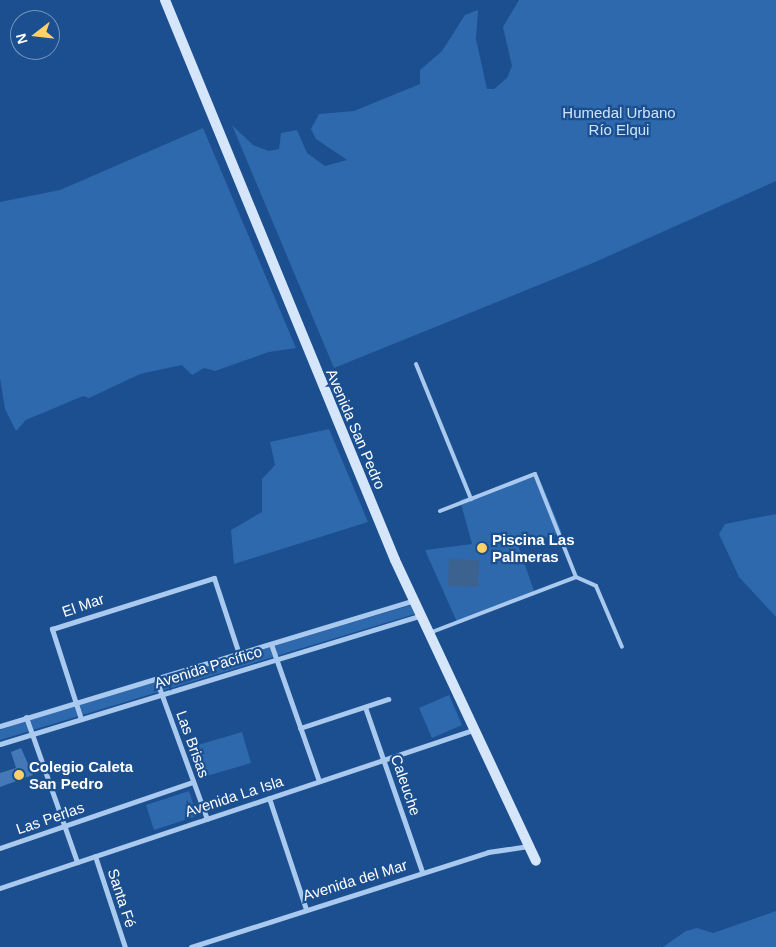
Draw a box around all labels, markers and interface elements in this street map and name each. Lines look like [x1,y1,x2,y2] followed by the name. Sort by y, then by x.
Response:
[10,10,60,60] north arrow
[12,32,31,46] text: N
[562,103,676,138] park label: Humedal Urbano Río Elqui
[323,366,389,492] street label: Avenida San Pedro
[492,530,575,565] place label: Piscina Las Palmeras
[476,542,488,554] marker: Piscina Las Palmeras
[60,589,106,621] street label: El Mar
[152,642,264,692] street label: Avenida Pacífico
[173,708,213,780] street label: Las Brisas
[387,752,425,818] street label: Caleuche
[29,757,133,792] place label: Colegio Caleta San Pedro
[13,769,25,781] marker: Colegio Caleta San Pedro
[183,772,285,820] street label: Avenida La Isla
[14,798,86,838] street label: Las Perlas
[301,856,409,904] street label: Avenida del Mar
[104,866,140,930] street label: Santa Fé

